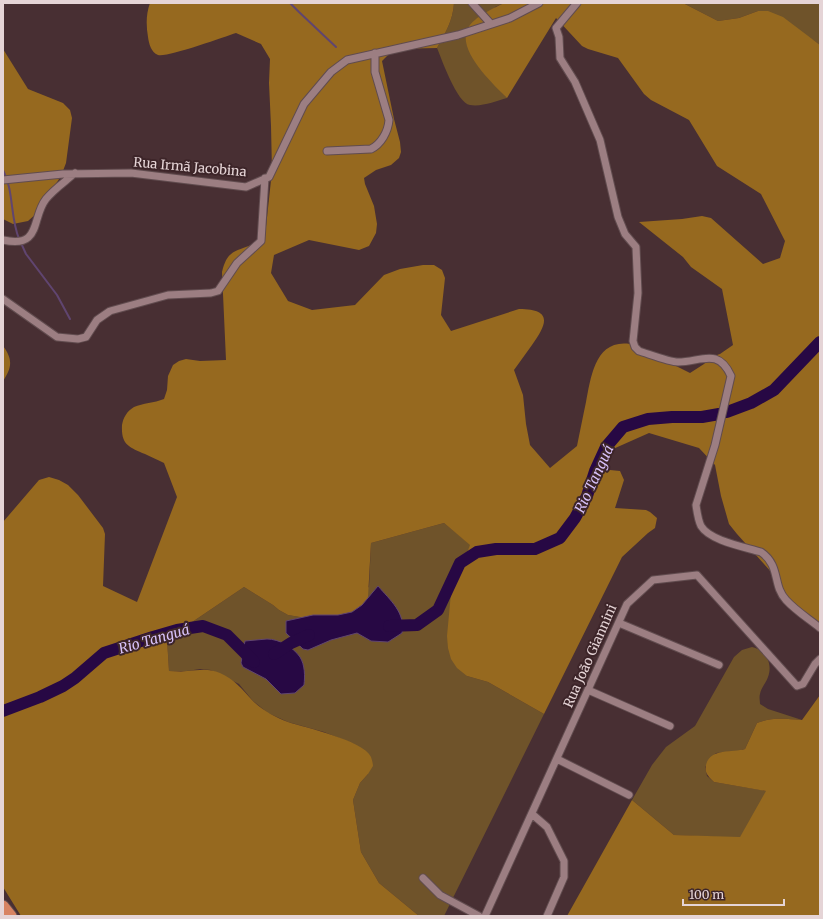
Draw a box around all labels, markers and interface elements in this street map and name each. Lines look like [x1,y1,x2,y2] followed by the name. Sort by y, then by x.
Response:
[133,154,247,180] street label: Rua Irmã Jacobina
[570,442,618,516] water label: Rio Tanguá
[560,602,620,710] street label: Rua João Giannini
[117,620,191,658] water label: Rio Tanguá
[683,881,784,907] scale bar
[689,887,724,902] text: 100 m

